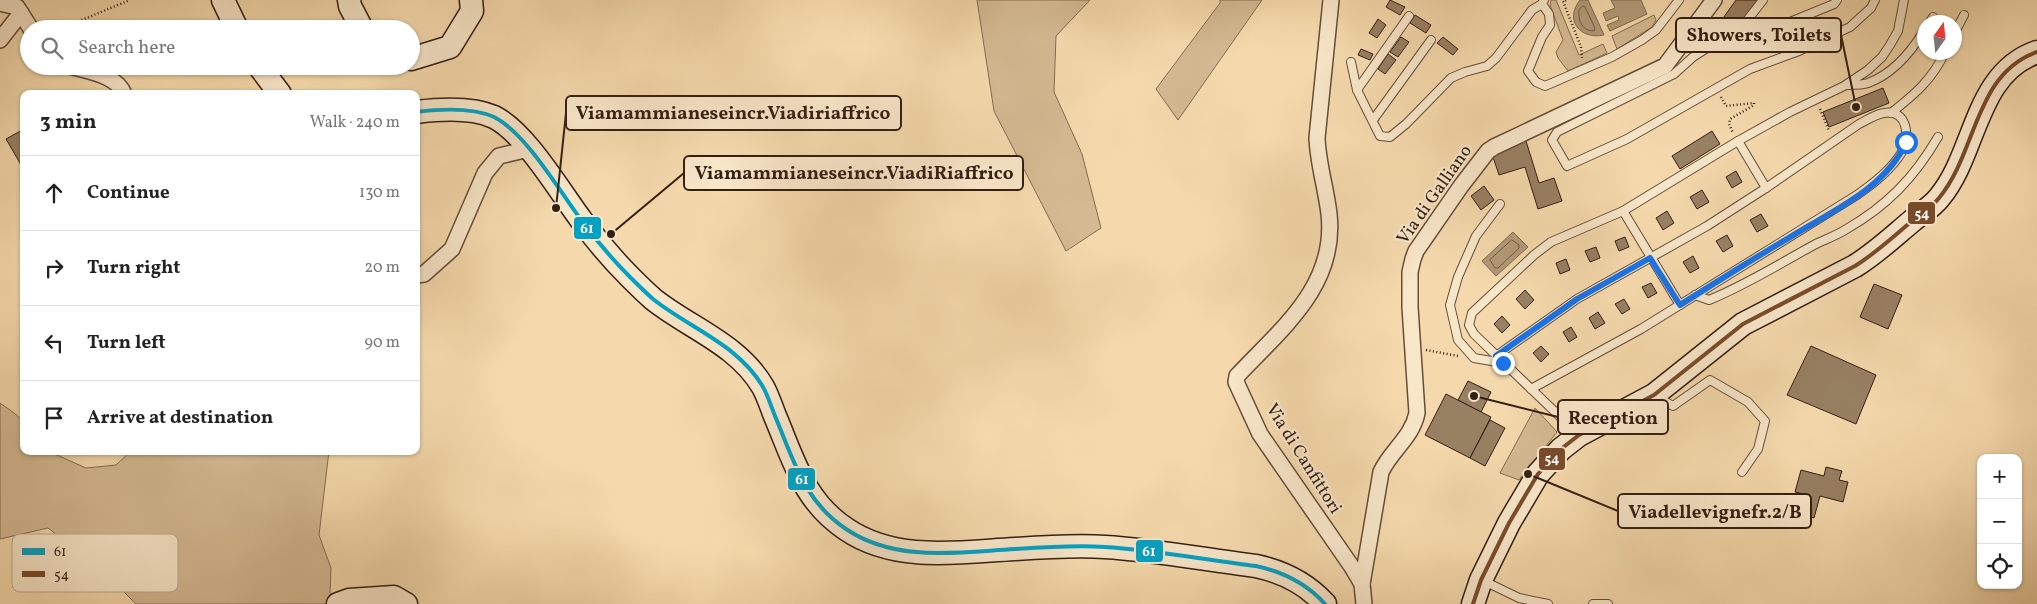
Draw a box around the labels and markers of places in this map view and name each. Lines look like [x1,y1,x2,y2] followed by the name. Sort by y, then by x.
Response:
[1676,18,1841,52] callout: Showers, Toilets
[566,96,901,130] callout: Viamammianeseincr.Viadiriaffrico
[684,156,1023,190] callout: Viamammianeseincr.ViadiRiaffrico
[1558,400,1668,434] callout: Reception
[1618,494,1811,528] callout: Viadellevignefr.2/B

